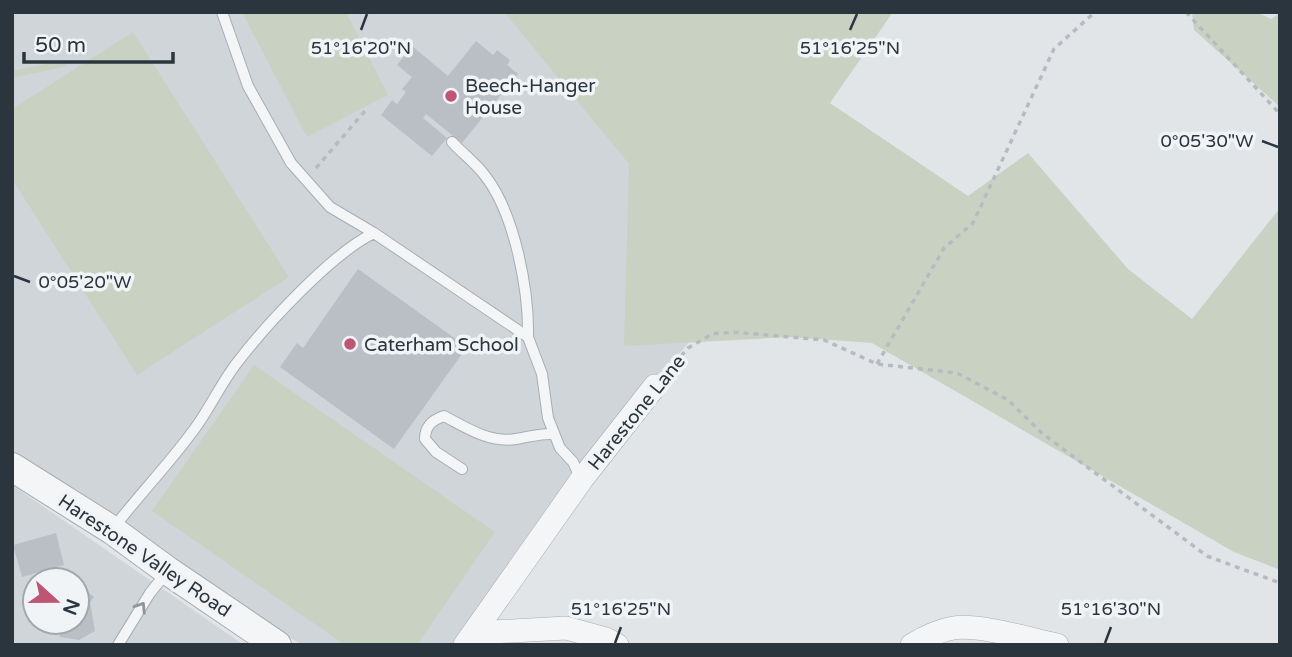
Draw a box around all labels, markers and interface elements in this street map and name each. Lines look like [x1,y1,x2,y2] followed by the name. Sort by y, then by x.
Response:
[24,21,173,65] scale bar
[35,33,86,58] text: 50 m
[311,37,411,59] text: 51°16'20"N
[800,37,900,59] text: 51°16'25"N
[465,75,596,119] place label: Beech-Hanger House
[443,88,459,104] marker: Beech-Hanger House
[1161,130,1253,152] text: 0°05'30"W
[39,271,131,293] text: 0°05'20"W
[364,334,519,356] place label: Caterham School
[342,336,358,352] marker: Caterham School
[584,351,690,475] street label: Harestone Lane
[54,490,235,622] street label: Harestone Valley Road
[21,566,91,636] north arrow
[58,596,84,618] text: N
[571,598,671,620] text: 51°16'25"N
[1061,598,1161,620] text: 51°16'30"N
[133,602,145,615] one-way arrow

